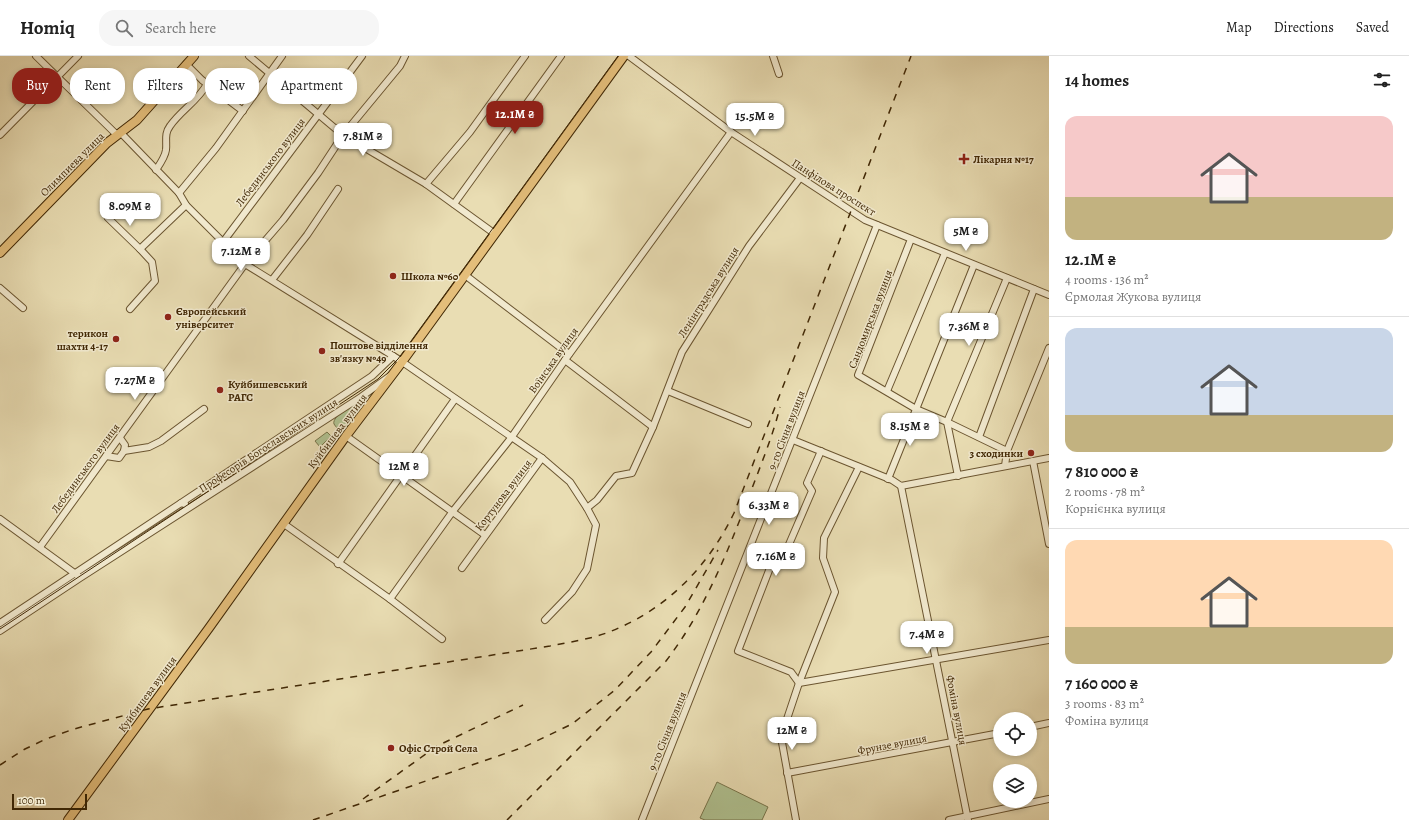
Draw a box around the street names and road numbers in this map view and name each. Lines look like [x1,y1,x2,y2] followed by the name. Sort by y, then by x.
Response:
[232,115,309,210] street label: Лебединського вулиця
[37,128,108,200] street label: Олимпиева улица
[789,155,879,219] street label: Панфілова проспект
[674,244,742,341] street label: Ленінградська вулиця
[845,268,896,371] street label: Сандомирська вулиця
[525,324,582,396] street label: Воїнська вулиця
[764,388,809,472] street label: 9-го Січня вулиця
[304,391,371,472] street label: Куйбишева вулиця
[196,395,341,496] street label: Професорів Богославських вулиця
[48,420,123,516] street label: Лебединського вулиця
[472,456,535,534] street label: Кортунова вулиця
[115,653,180,735] street label: Куйбишева вулиця
[942,674,971,746] street label: Фоміна вулиця
[645,689,690,773] street label: 9-го Січня вулиця
[856,730,928,759] street label: Фрунзе вулиця

